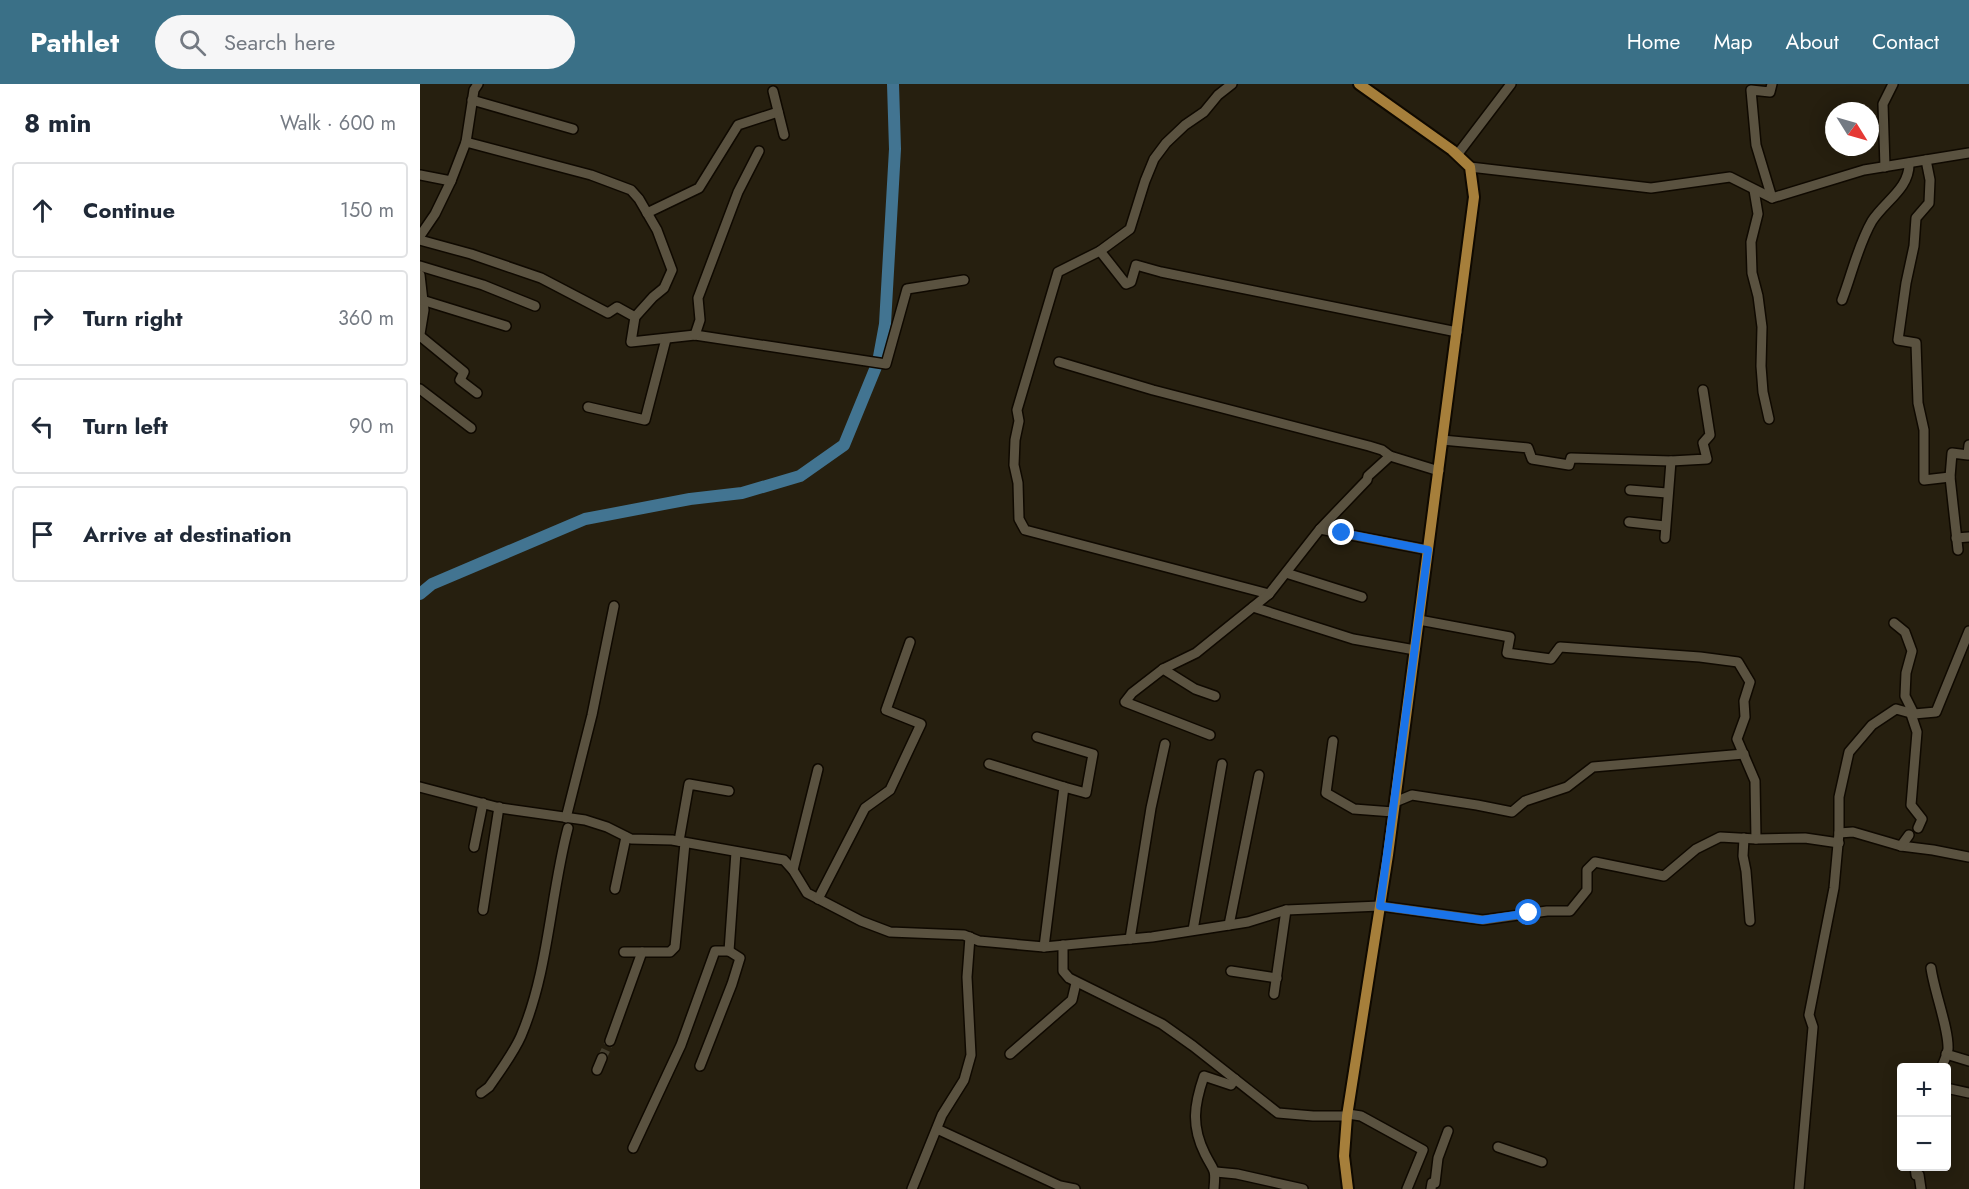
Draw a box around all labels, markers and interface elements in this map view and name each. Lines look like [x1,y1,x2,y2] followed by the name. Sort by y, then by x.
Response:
[155,15,575,69] search box
[30,22,119,63] text: Pathlet
[176,26,209,59] icon: search
[224,26,335,58] text: Search here
[1627,27,1680,57] text: Home
[1713,27,1753,57] text: Map
[1786,27,1839,57] text: About
[1872,27,1939,57] text: Contact
[1825,102,1879,156] north arrow
[24,104,92,142] text: 8 min
[280,109,396,138] text: Walk · 600 m
[26,194,59,227] icon: ahead
[83,194,175,226] text: Continue
[340,196,394,225] text: 150 m
[26,302,59,335] icon: right
[83,302,183,334] text: Turn right
[338,304,394,333] text: 360 m
[26,410,59,443] icon: left
[83,410,168,442] text: Turn left
[349,412,394,441] text: 90 m
[26,518,59,551] icon: arrive
[83,518,292,550] text: Arrive at destination
[1328,519,1354,545] route end
[1515,899,1541,925] route start
[1897,1063,1951,1171] map controls
[1897,1063,1951,1117] button: +
[1897,1117,1951,1171] button: −

